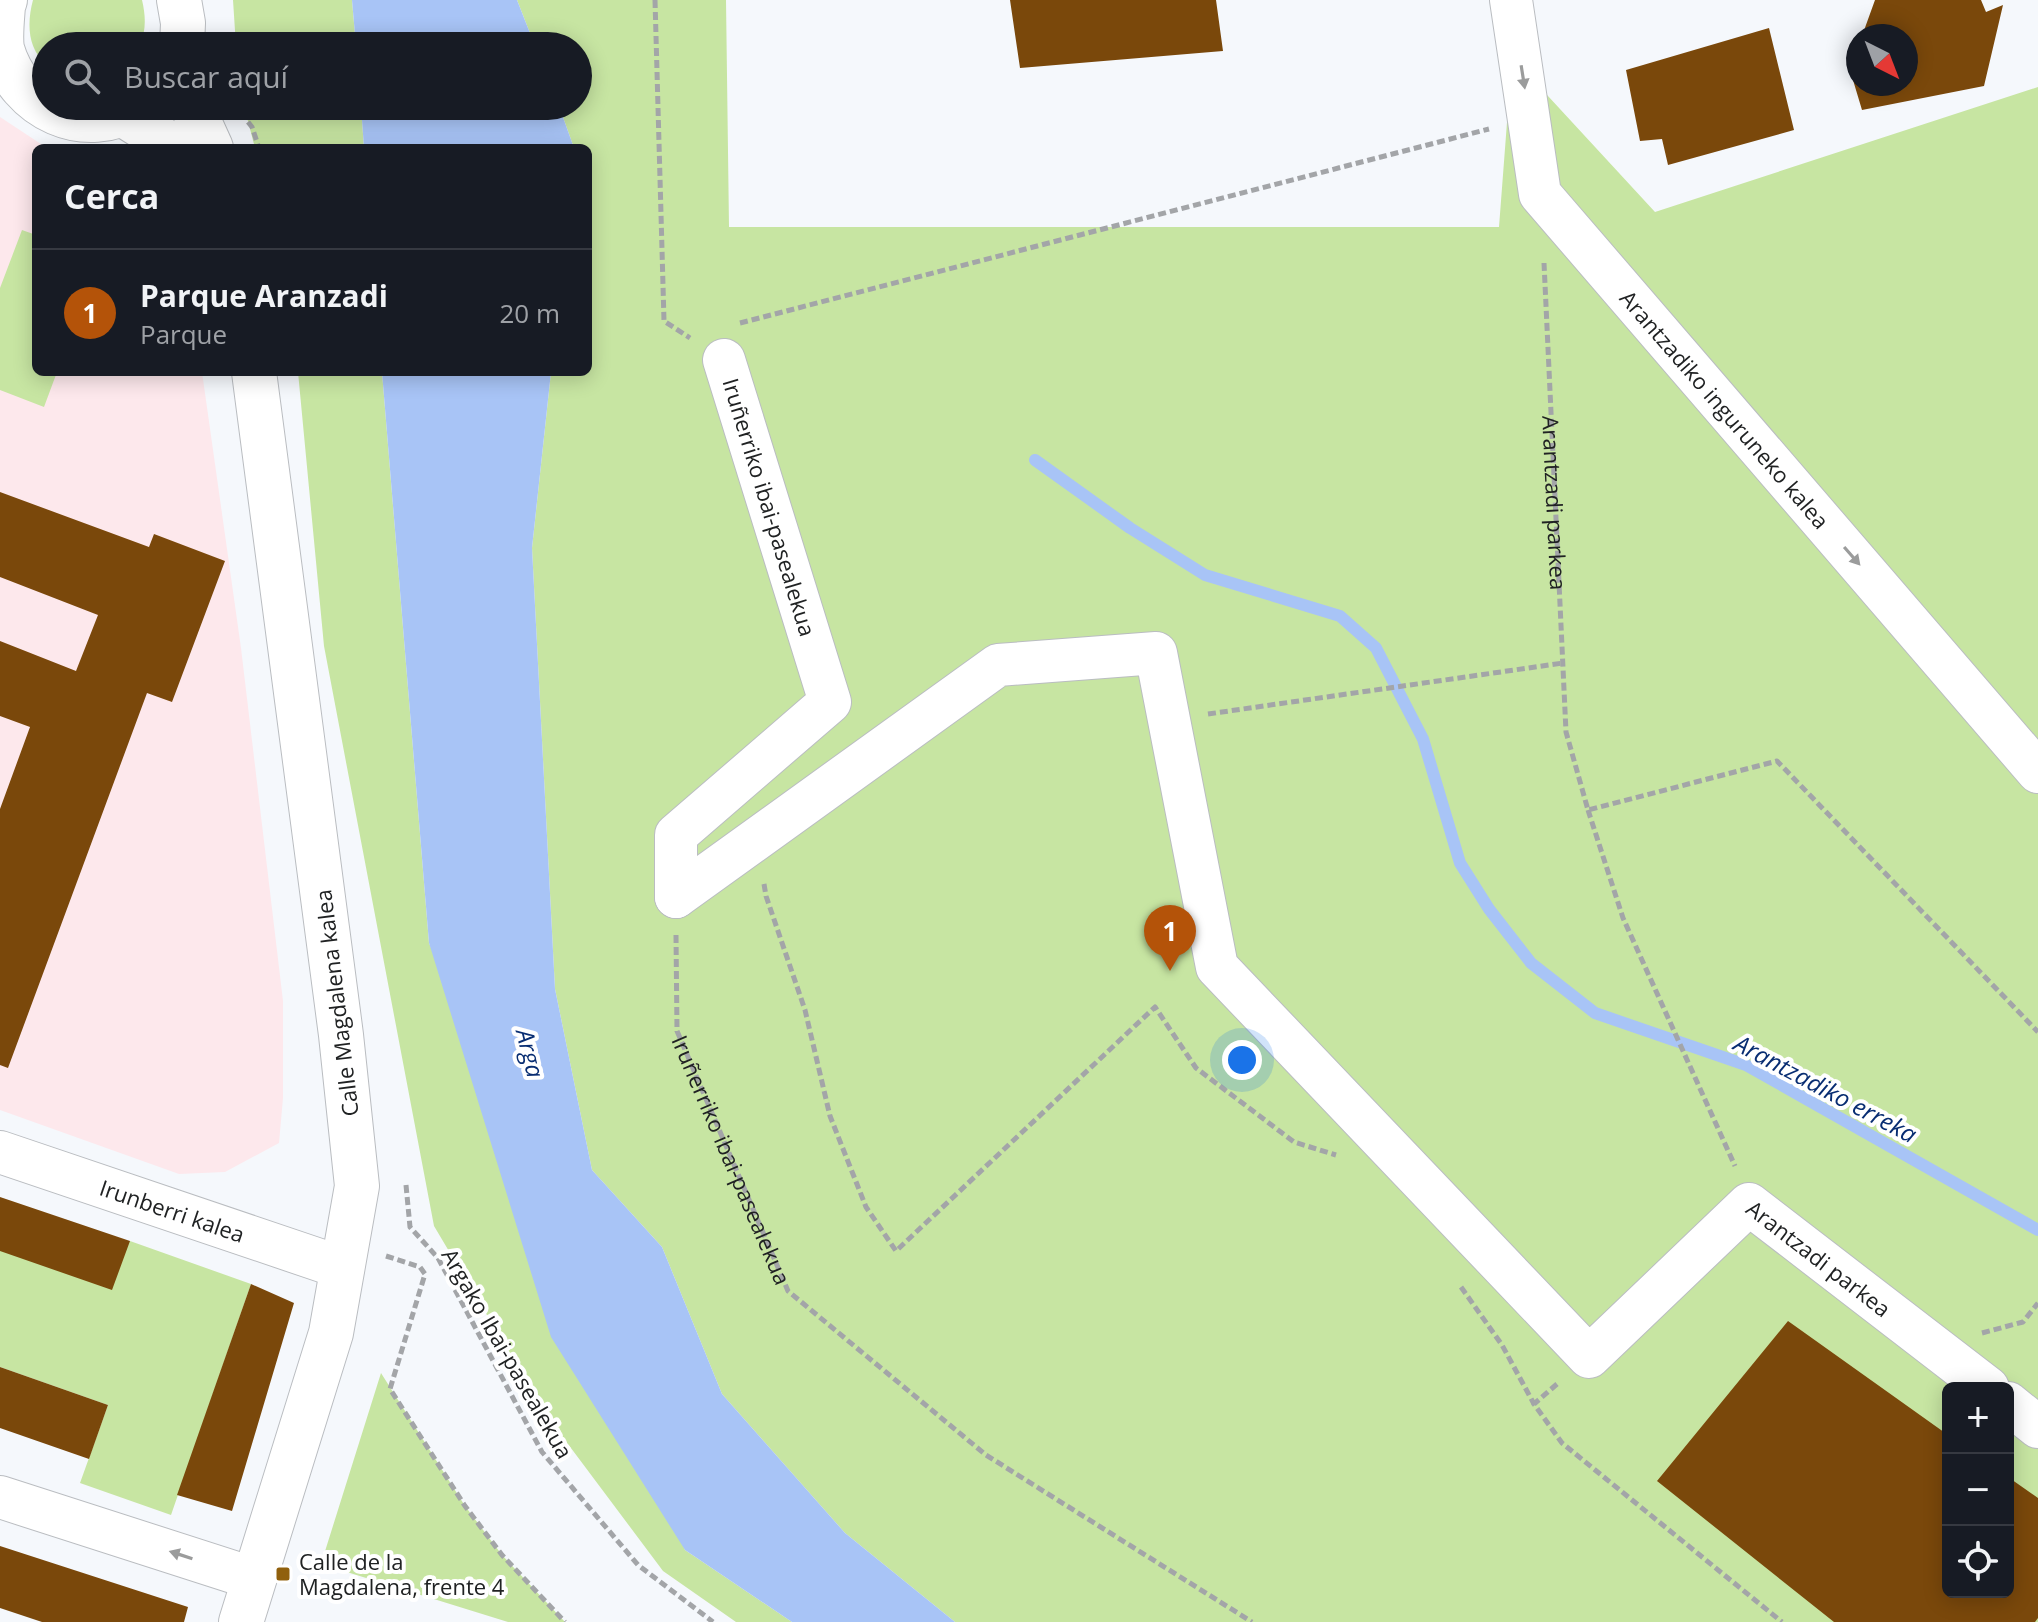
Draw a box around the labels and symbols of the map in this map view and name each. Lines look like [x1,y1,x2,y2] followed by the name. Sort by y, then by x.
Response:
[1846,24,1918,96] north arrow
[1517,65,1530,90] one-way arrow
[1614,283,1836,535] street label: Arantzadiko inguruneko kalea
[716,374,824,640] street label: Iruñerriko ibai-pasealekua
[1536,415,1574,591] street label: Arantzadi parkea
[1843,546,1860,566] one-way arrow
[307,888,365,1118] street label: Calle Magdalena kalea
[1144,905,1196,971] pin: 1
[509,1023,553,1081] water label: Arga
[1727,1025,1923,1150] water label: Arantzadiko erreka
[665,1030,798,1289] street label: Iruñerriko ibai-pasealekua
[1222,1040,1262,1080] your location
[96,1172,249,1249] street label: Irunberri kalea
[1741,1193,1897,1323] street label: Arantzadi parkea
[436,1242,580,1464] street label: Argako Ibai-pasealekua
[299,1546,505,1601] place label: Calle de la Magdalena, frente 4
[169,1548,193,1561] one-way arrow
[274,1565,292,1583] marker: Calle de la Magdalena, frente 4

